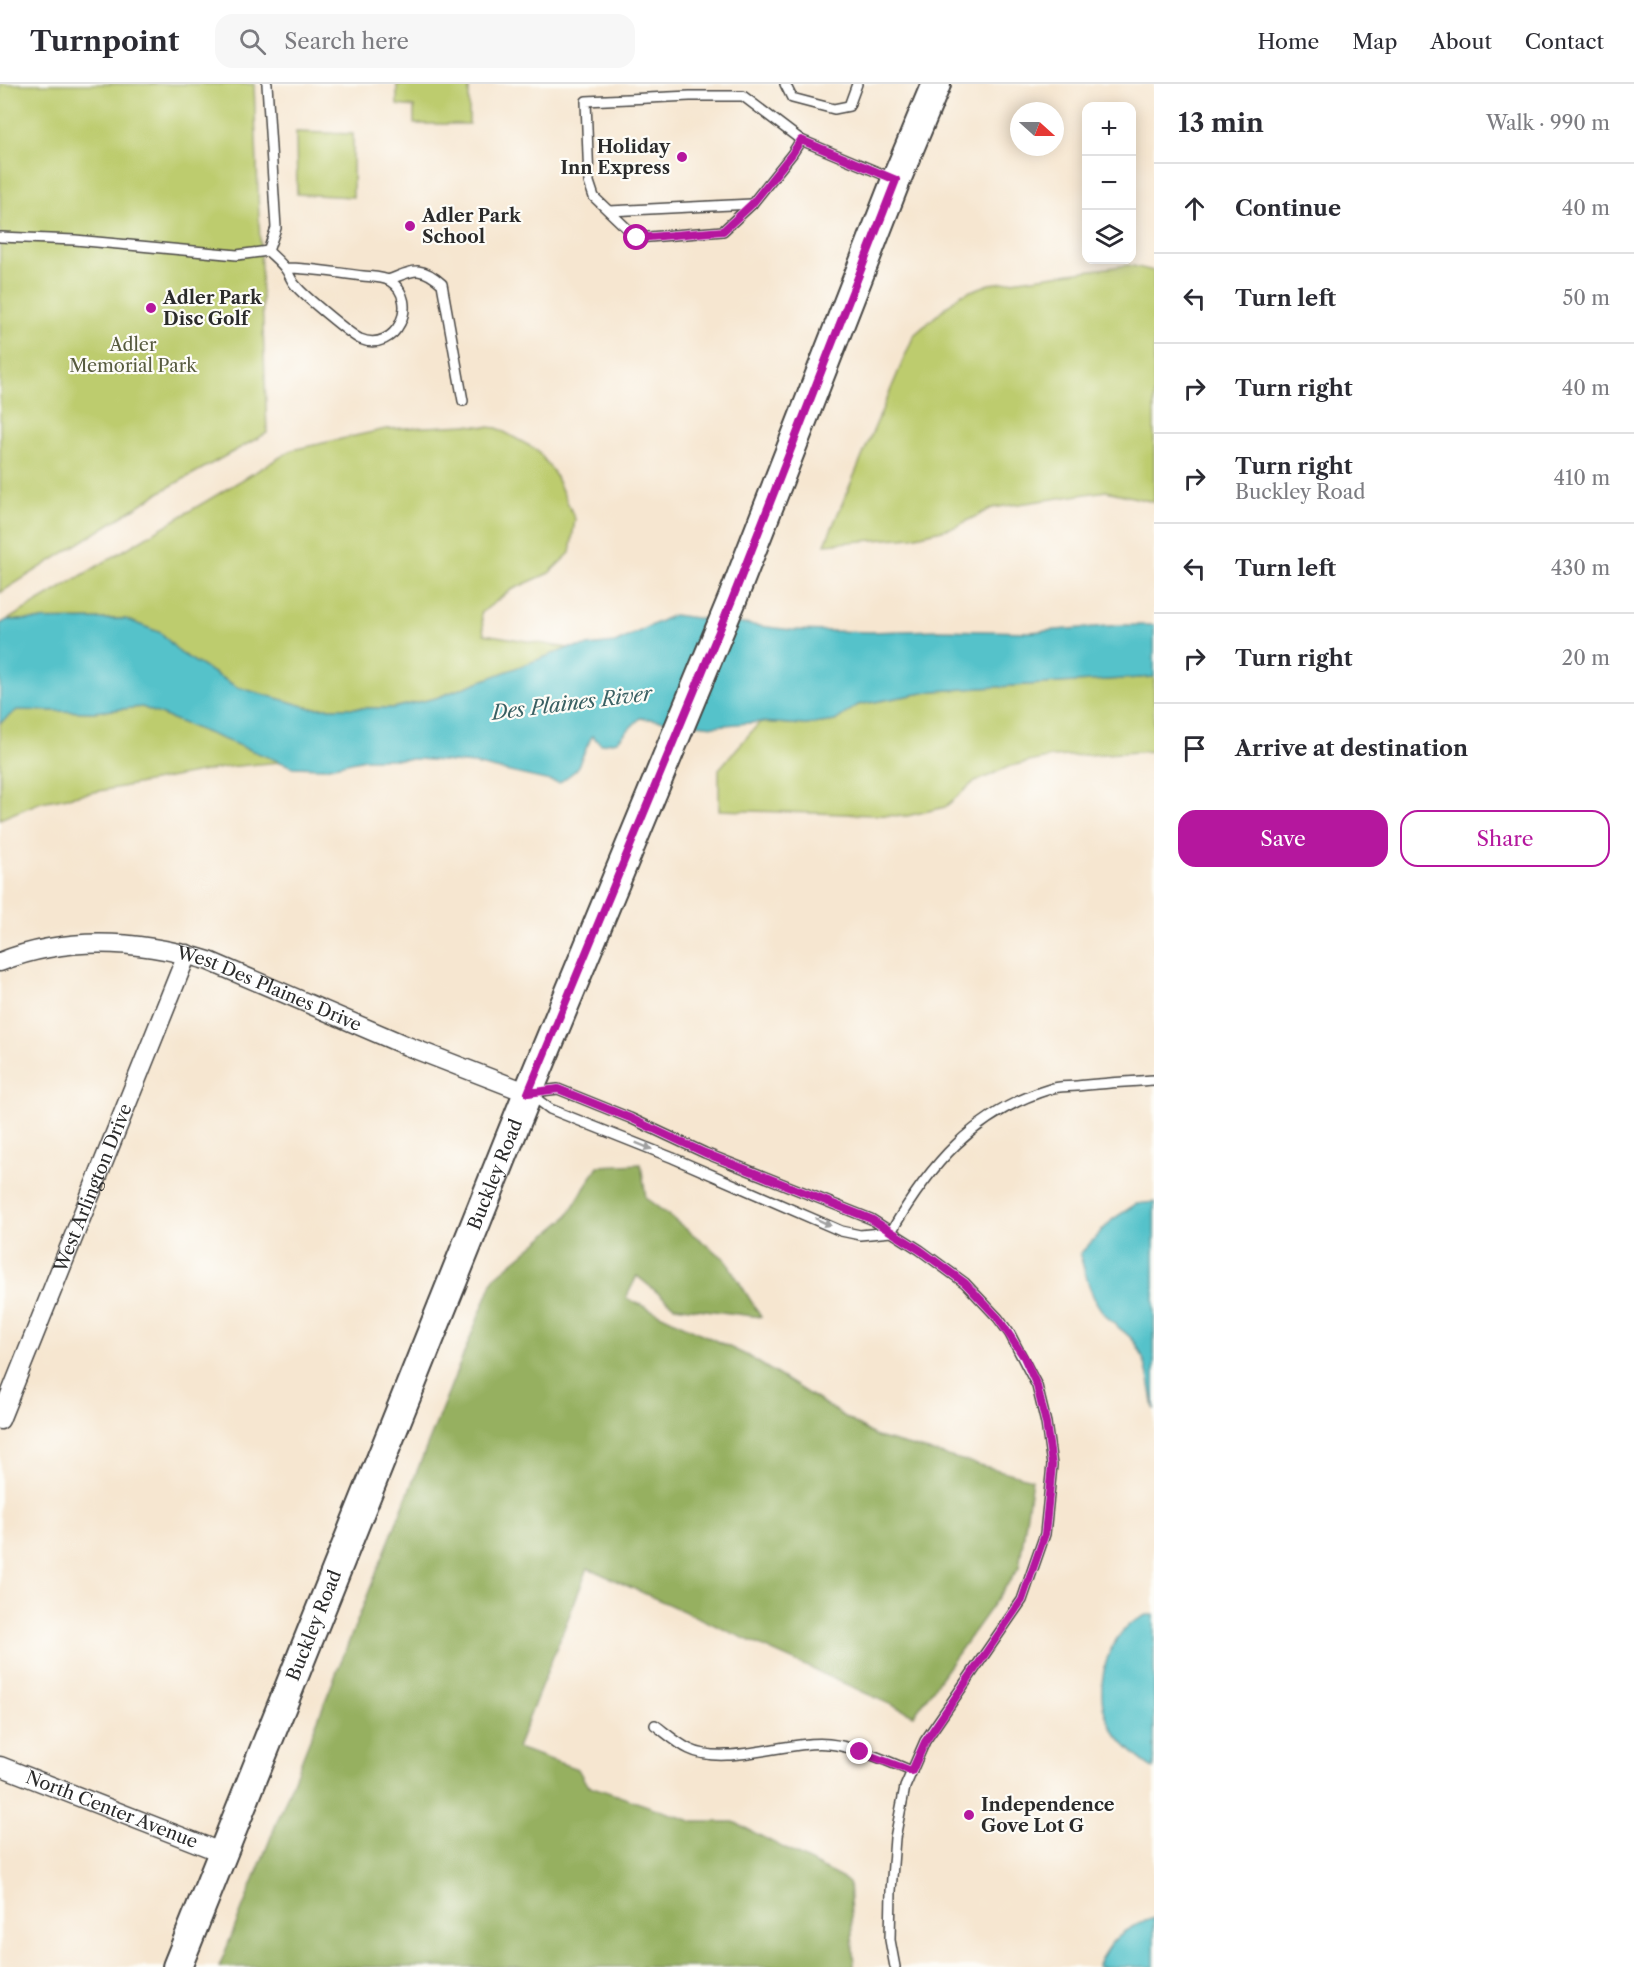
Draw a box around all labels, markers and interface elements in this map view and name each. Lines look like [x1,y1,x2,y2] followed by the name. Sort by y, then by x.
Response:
[215,14,635,68] search box
[30,24,179,58] text: Turnpoint
[236,25,269,58] icon: search
[284,28,409,55] text: Search here
[1258,29,1319,54] text: Home
[1352,29,1397,54] text: Map
[1430,29,1492,54] text: About
[1525,29,1604,54] text: Contact
[1010,102,1064,156] north arrow
[1082,102,1136,264] map controls
[1082,102,1136,156] button: +
[1178,107,1264,139] text: 13 min
[1486,111,1610,135] text: Walk · 990 m
[560,136,671,179] place label: Holiday Inn Express
[675,150,689,164] marker: Holiday Inn Express
[1082,156,1136,210] button: −
[1178,192,1211,225] icon: ahead
[1235,195,1341,222] text: Continue
[1562,196,1610,220] text: 40 m
[421,205,522,248] place label: Adler Park School
[1082,210,1136,264] button: layers
[403,219,417,233] marker: Adler Park School
[623,224,649,250] route start
[1178,282,1211,315] icon: left
[1235,285,1336,312] text: Turn left
[1563,286,1610,310] text: 50 m
[162,287,263,330] place label: Adler Park Disc Golf
[144,301,158,315] marker: Adler Park Disc Golf
[69,334,198,377] park label: Adler Memorial Park
[1178,372,1211,405] icon: right
[1235,375,1353,402] text: Turn right
[1562,376,1610,400] text: 40 m
[1235,453,1353,480] text: Turn right
[1178,462,1211,495] icon: right
[1553,466,1610,490] text: 410 m
[1235,480,1365,504] text: Buckley Road
[1178,552,1211,585] icon: left
[1235,555,1336,582] text: Turn left
[1551,556,1610,580] text: 430 m
[1178,642,1211,675] icon: right
[1235,645,1353,672] text: Turn right
[1562,646,1610,670] text: 20 m
[488,681,655,725] water label: Des Plaines River
[1178,732,1211,765] icon: arrive
[1235,735,1468,762] text: Arrive at destination
[1178,810,1388,867] button: Save
[1400,810,1610,867] button: Share
[174,942,365,1036] street label: West Des Plaines Drive
[49,1101,137,1276] street label: West Arlington Drive
[463,1116,527,1233] street label: Buckley Road
[635,1142,653,1152] one-way arrow
[815,1218,832,1227] one-way arrow
[282,1567,346,1684] street label: Buckley Road
[846,1738,872,1764] route end
[23,1766,201,1853] street label: North Center Avenue
[981,1794,1115,1837] place label: Independence Gove Lot G
[962,1808,976,1822] marker: Independence Gove Lot G

